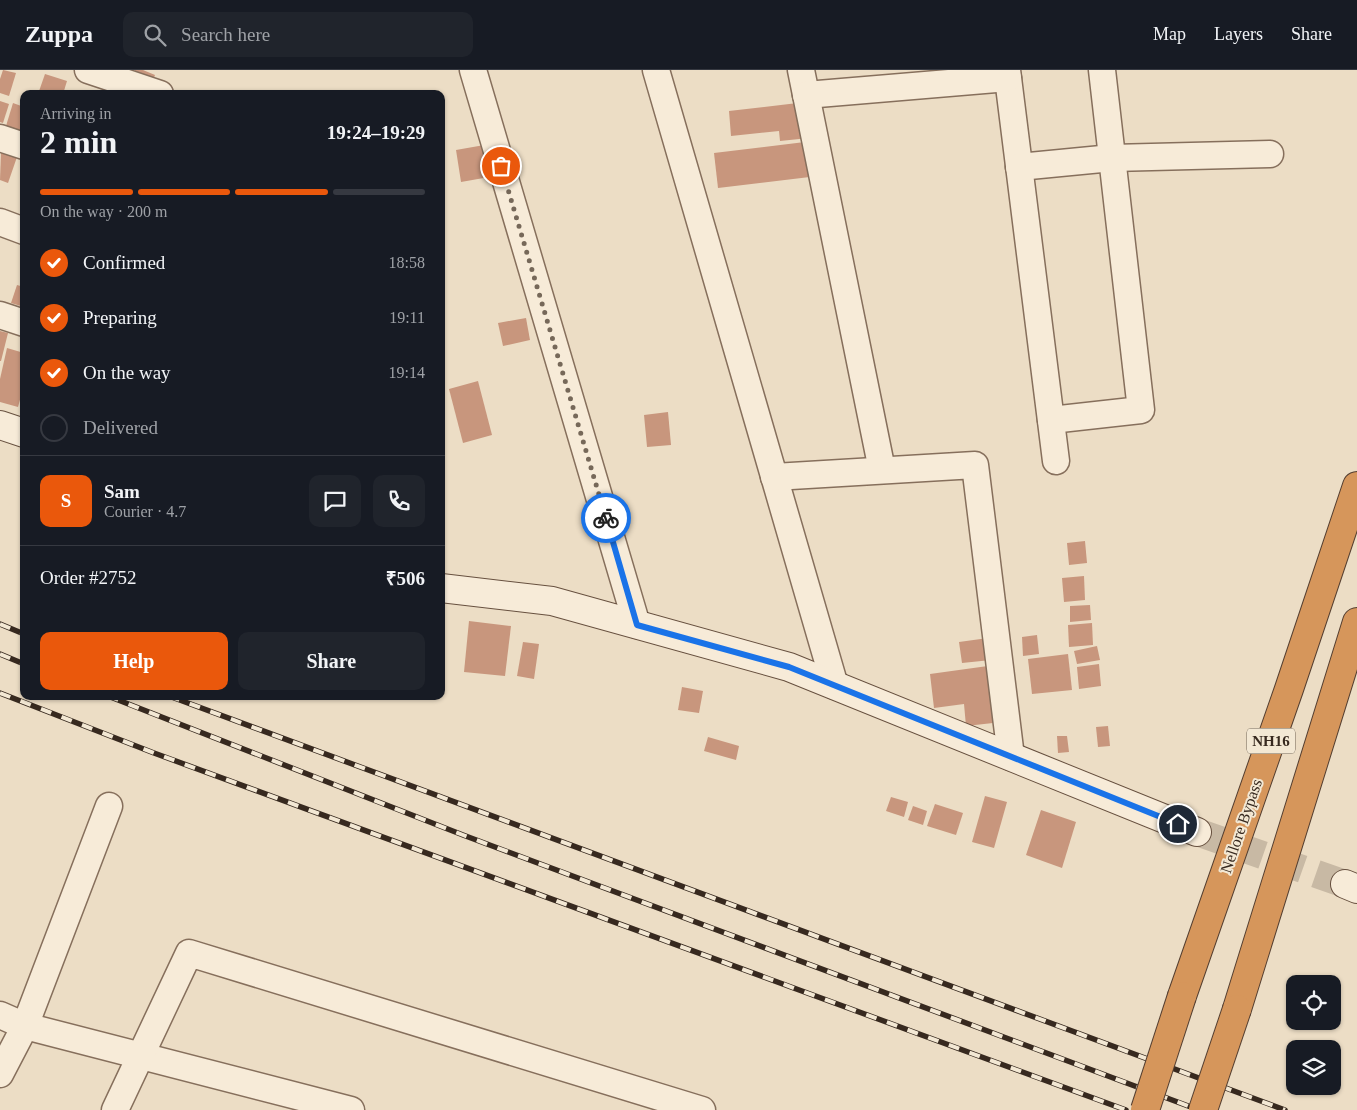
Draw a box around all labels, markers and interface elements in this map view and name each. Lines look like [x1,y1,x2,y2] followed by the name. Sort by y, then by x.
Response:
[123,12,473,57] search box
[25,21,93,47] text: Zuppa
[141,21,169,49] icon: search
[181,24,270,45] text: Search here
[1153,24,1186,44] text: Map
[1214,24,1263,44] text: Layers
[1291,24,1332,44] text: Share
[40,105,112,122] text: Arriving in
[327,122,425,143] text: 19:24–19:29
[40,124,117,160] text: 2 min
[480,145,522,187] pin
[487,152,515,180] icon: bag
[40,203,168,220] text: On the way · 200 m
[40,249,68,277] icon: check
[83,252,165,273] text: Confirmed
[389,254,425,271] text: 18:58
[40,304,68,332] icon: check
[83,307,157,328] text: Preparing
[389,309,425,326] text: 19:11
[40,359,68,387] icon: check
[83,362,171,383] text: On the way
[389,364,425,381] text: 19:14
[83,417,158,438] text: Delivered
[309,475,361,527] button: chat
[373,475,425,527] button: phone
[104,481,140,502] text: Sam
[61,490,71,511] text: S
[581,493,631,543] courier
[104,503,186,520] text: Courier · 4.7
[592,504,620,532] icon: bike
[40,567,137,588] text: Order #2752
[386,568,425,589] text: ₹506
[40,632,228,690] button: Help
[238,632,425,690] button: Share
[1247,728,1295,754] road number: NH16
[1217,777,1266,876] street label: Nellore Bypass
[1157,803,1199,845] pin
[1164,810,1192,838] icon: home
[1286,975,1341,1095] map controls
[1286,975,1341,1030] button: locate
[1286,1040,1341,1095] button: layers

